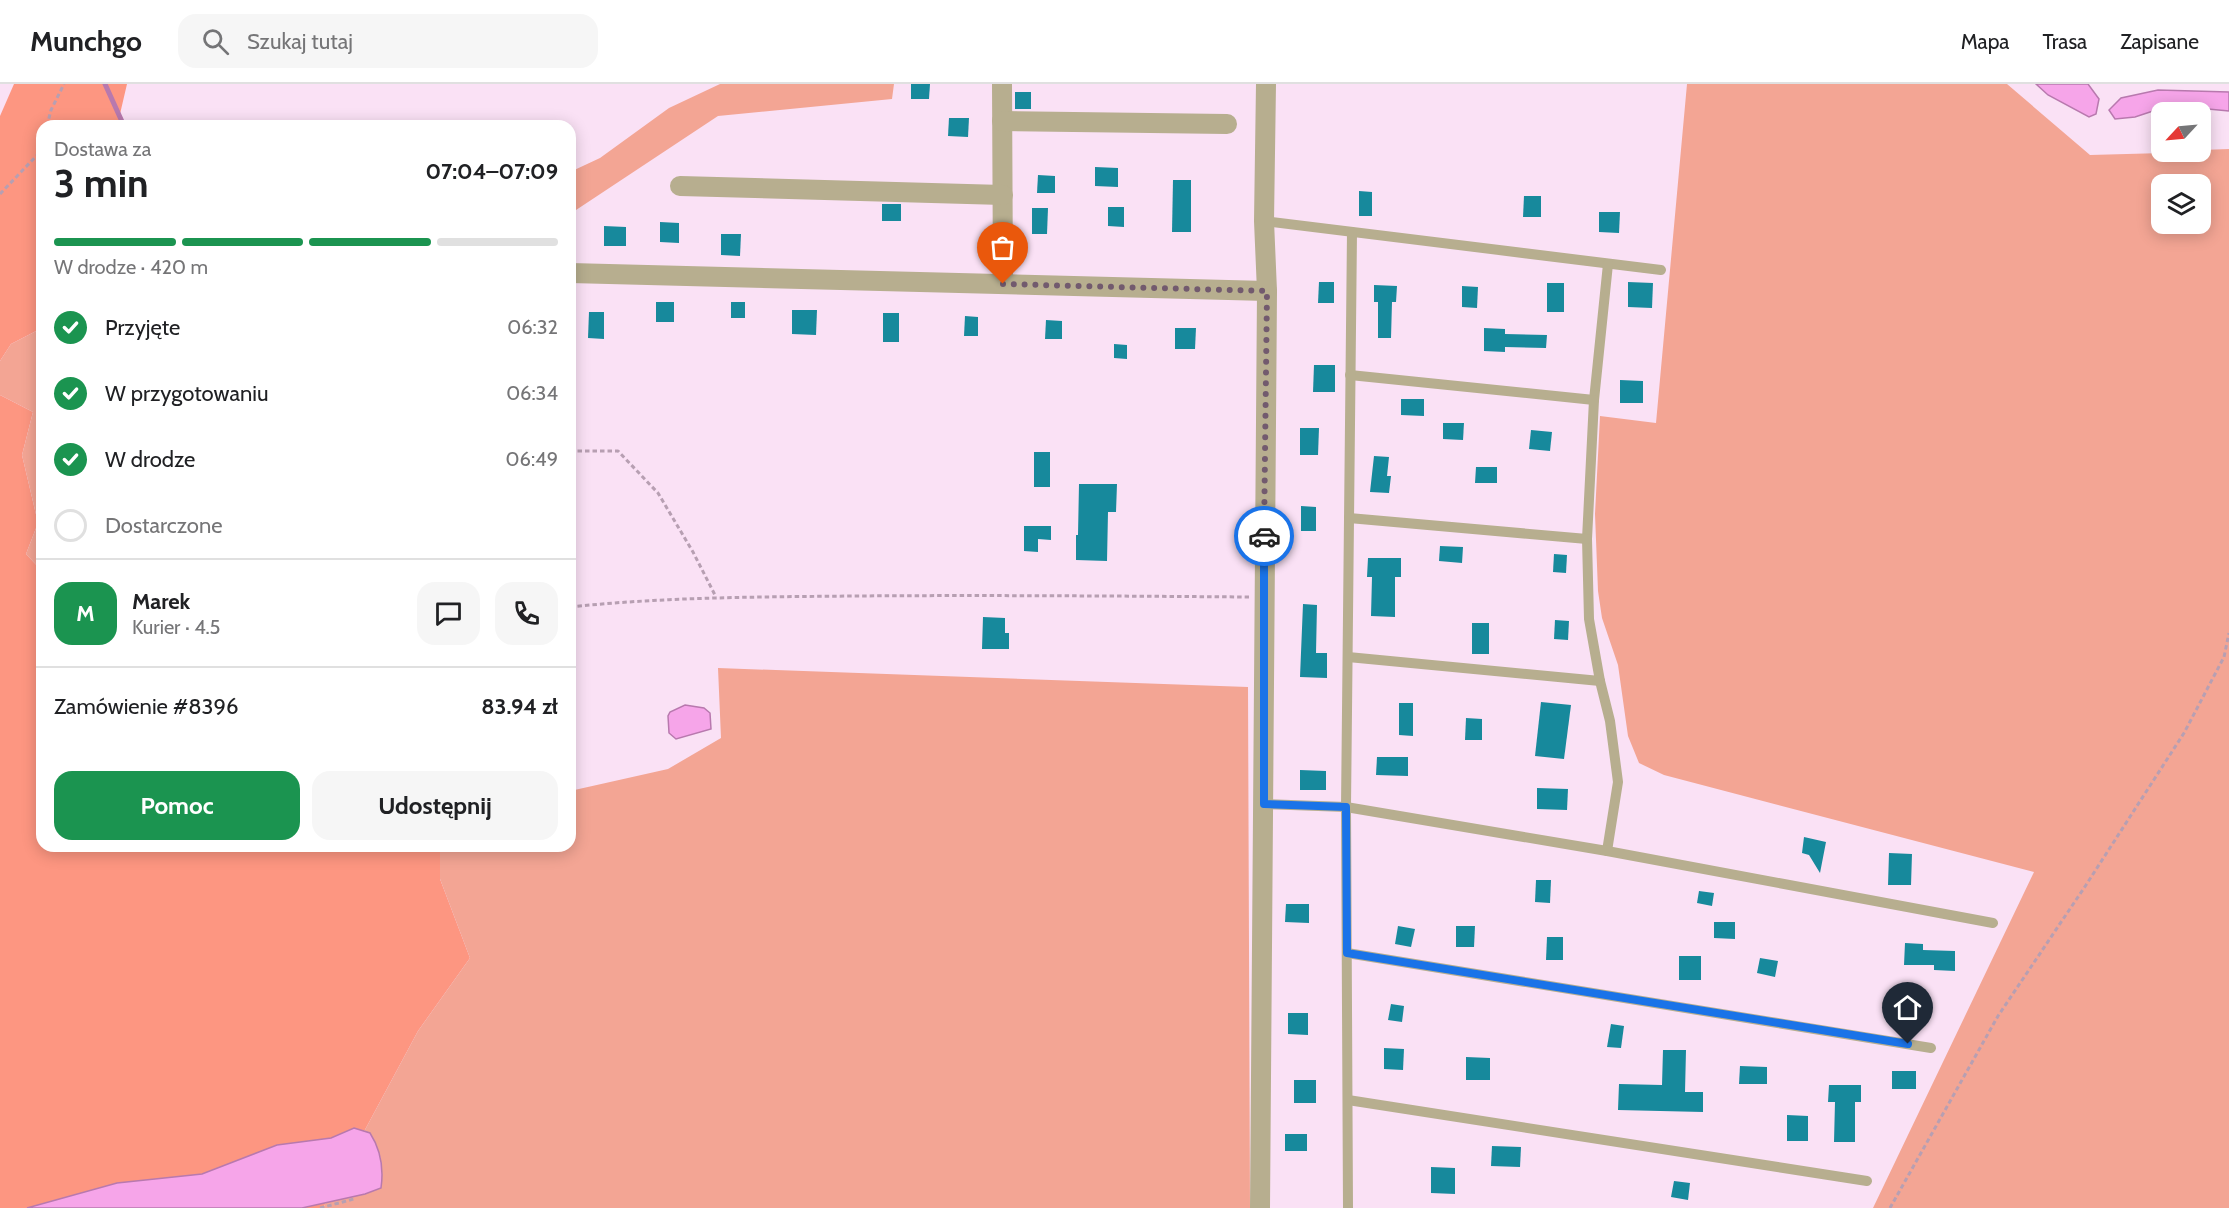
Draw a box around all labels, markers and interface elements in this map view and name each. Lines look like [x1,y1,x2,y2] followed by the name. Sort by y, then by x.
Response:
[178,14,598,68] search box
[30,24,142,58] text: Munchgo
[199,25,232,58] icon: search
[247,28,353,55] text: Szukaj tutaj
[1961,29,2009,54] text: Mapa
[2042,29,2087,54] text: Trasa
[2120,29,2199,54] text: Zapisane
[2151,102,2211,162] north arrow
[2151,102,2211,234] map controls
[54,137,151,161] text: Dostawa za
[425,158,558,185] text: 07:04–07:09
[54,159,149,207] text: 3 min
[2151,174,2211,234] button: layers
[977,222,1028,284] pin
[986,231,1019,264] icon: bag
[54,255,208,279] text: W drodze · 420 m
[54,311,87,344] icon: check
[105,314,180,341] text: Przyjęte
[507,315,558,339] text: 06:32
[54,377,87,410] icon: check
[105,380,268,407] text: W przygotowaniu
[506,381,558,405] text: 06:34
[54,443,87,476] icon: check
[105,446,195,473] text: W drodze
[506,447,558,471] text: 06:49
[1234,506,1294,566] courier
[105,512,222,539] text: Dostarczone
[1248,520,1281,553] icon: car
[417,582,480,645] button: chat
[495,582,558,645] button: phone
[132,588,190,615] text: Marek
[76,600,95,627] text: M
[132,615,220,639] text: Kurier · 4.5
[54,693,238,720] text: Zamówienie #8396
[481,693,558,720] text: 83.94 zł
[54,771,300,840] button: Pomoc
[312,771,558,840] button: Udostępnij
[1882,982,1933,1044] pin
[1891,991,1924,1024] icon: home

